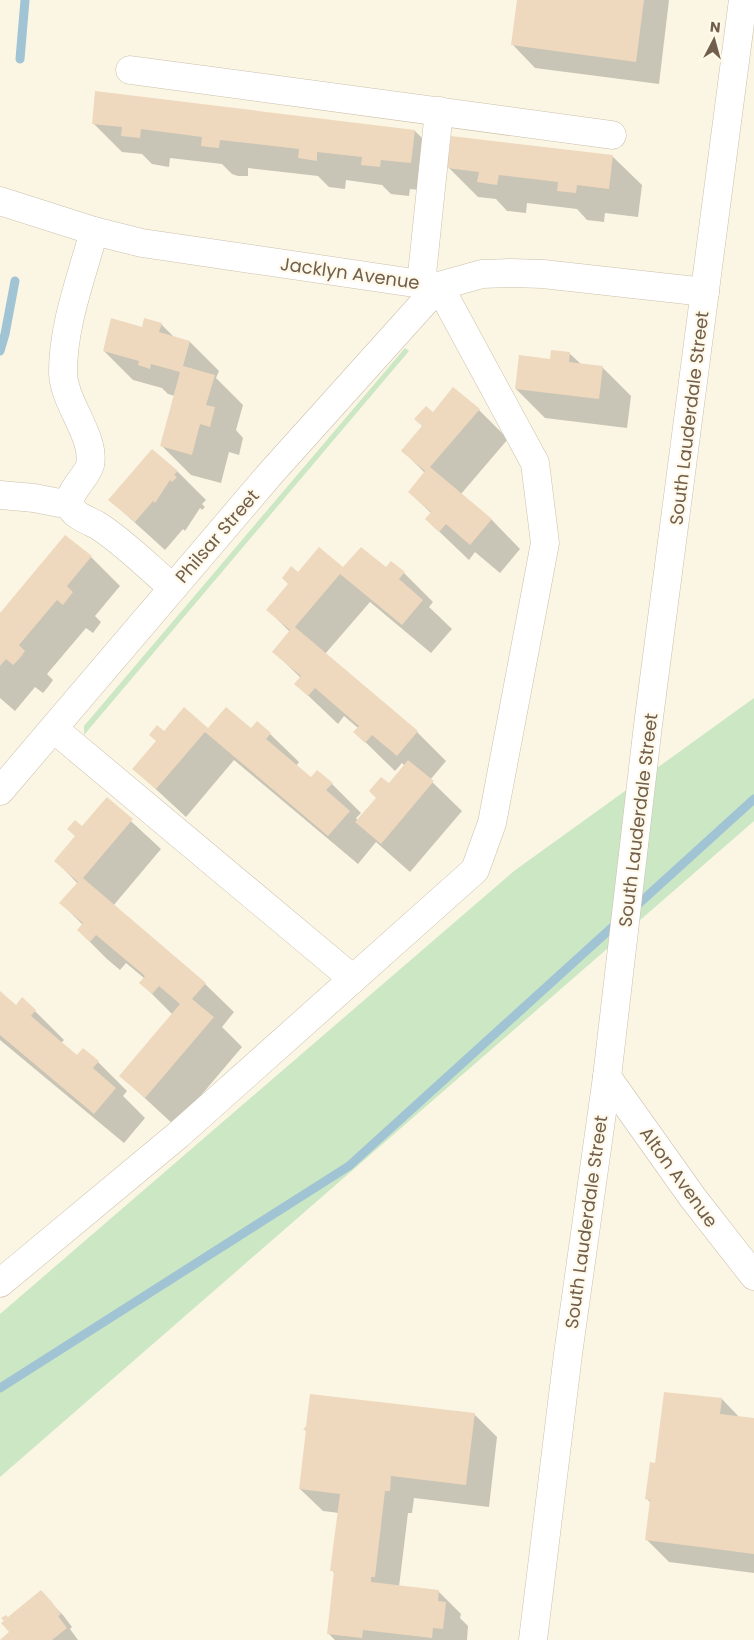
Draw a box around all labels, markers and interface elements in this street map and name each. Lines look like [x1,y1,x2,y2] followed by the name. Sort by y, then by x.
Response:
[689,15,739,65] north arrow
[709,17,722,38] text: N
[279,251,421,295] street label: Jacklyn Avenue
[663,310,715,526] street label: South Lauderdale Street
[169,484,265,588] street label: Philsar Street
[612,712,664,928] street label: South Lauderdale Street
[559,1114,613,1330] street label: South Lauderdale Street
[634,1122,724,1232] street label: Alton Avenue

